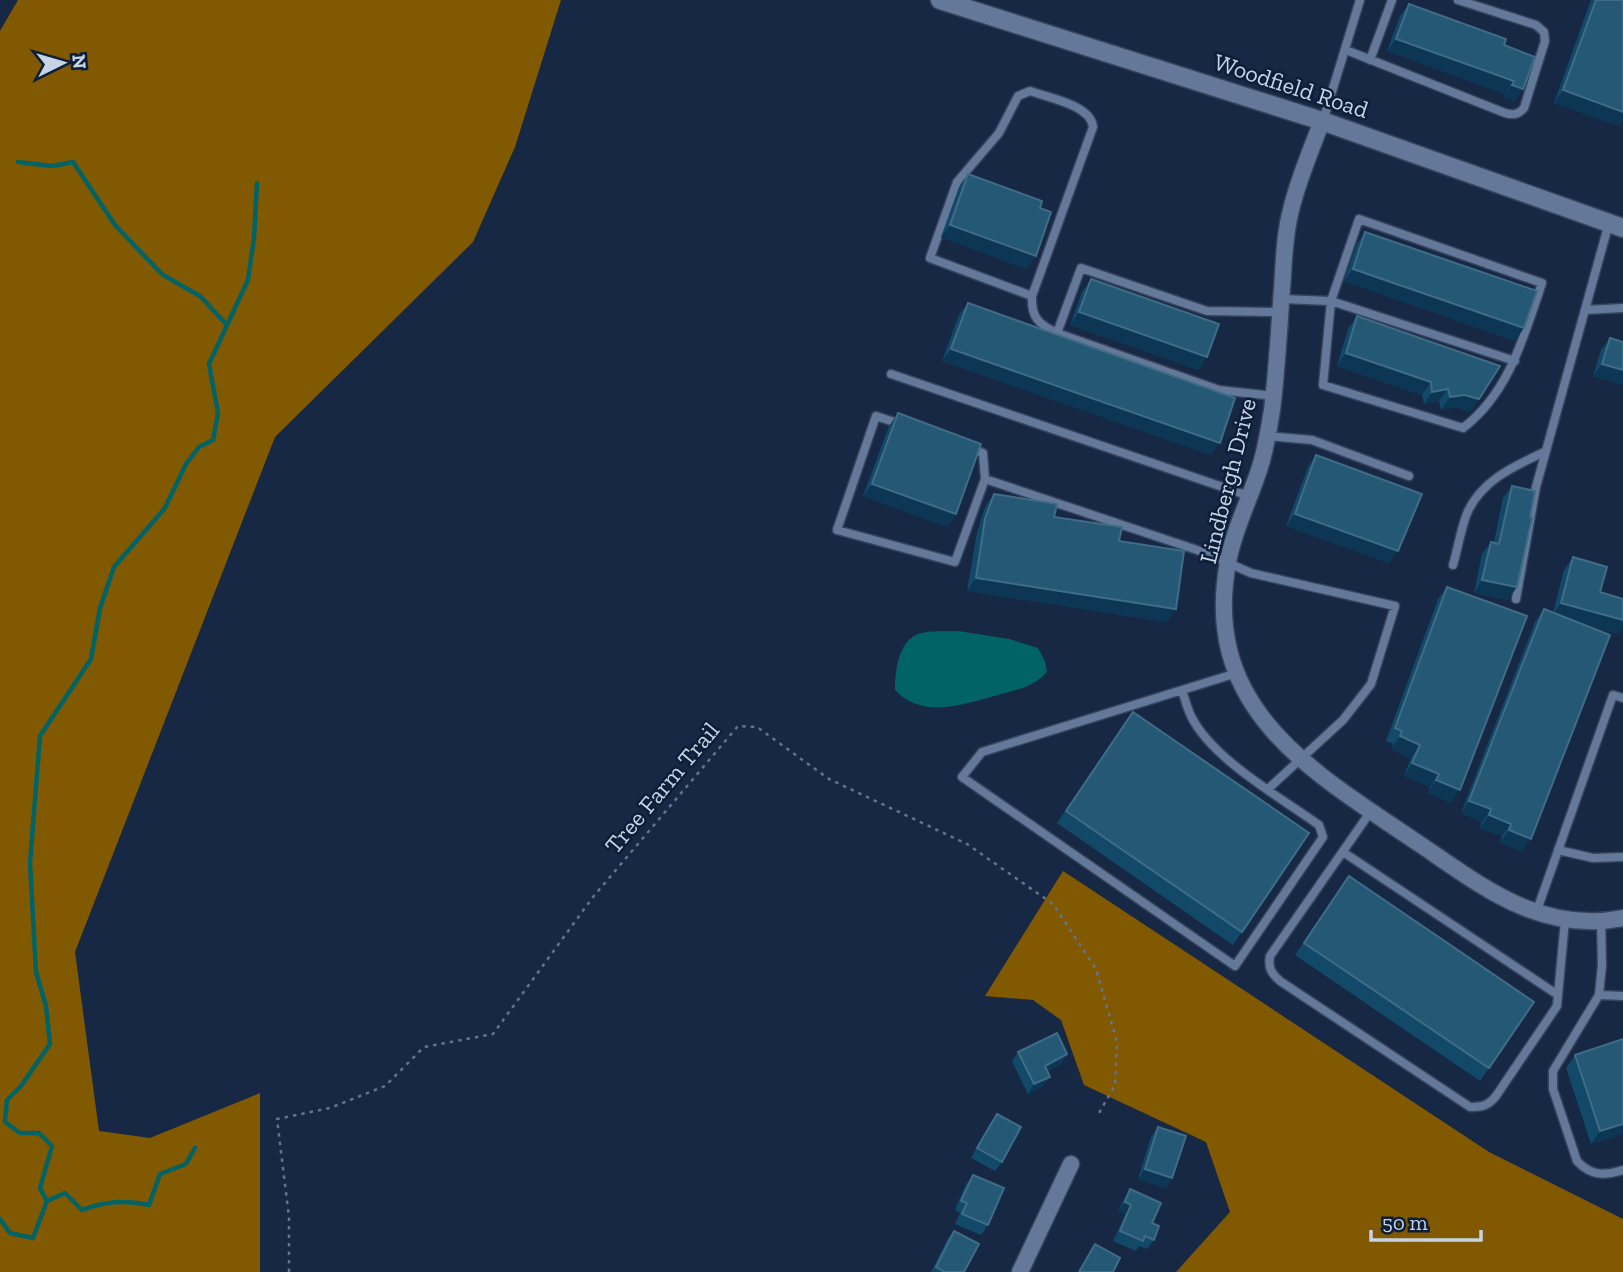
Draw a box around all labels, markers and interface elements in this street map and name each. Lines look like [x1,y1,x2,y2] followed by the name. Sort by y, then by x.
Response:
[28,28,98,98] north arrow
[1210,47,1372,124] street label: Woodfield Road
[67,53,92,70] text: N
[1193,395,1262,566] street label: Lindbergh Drive
[598,716,725,859] street label: Tree Farm Trail
[1371,1198,1481,1242] scale bar
[1382,1210,1428,1235] text: 50 m

